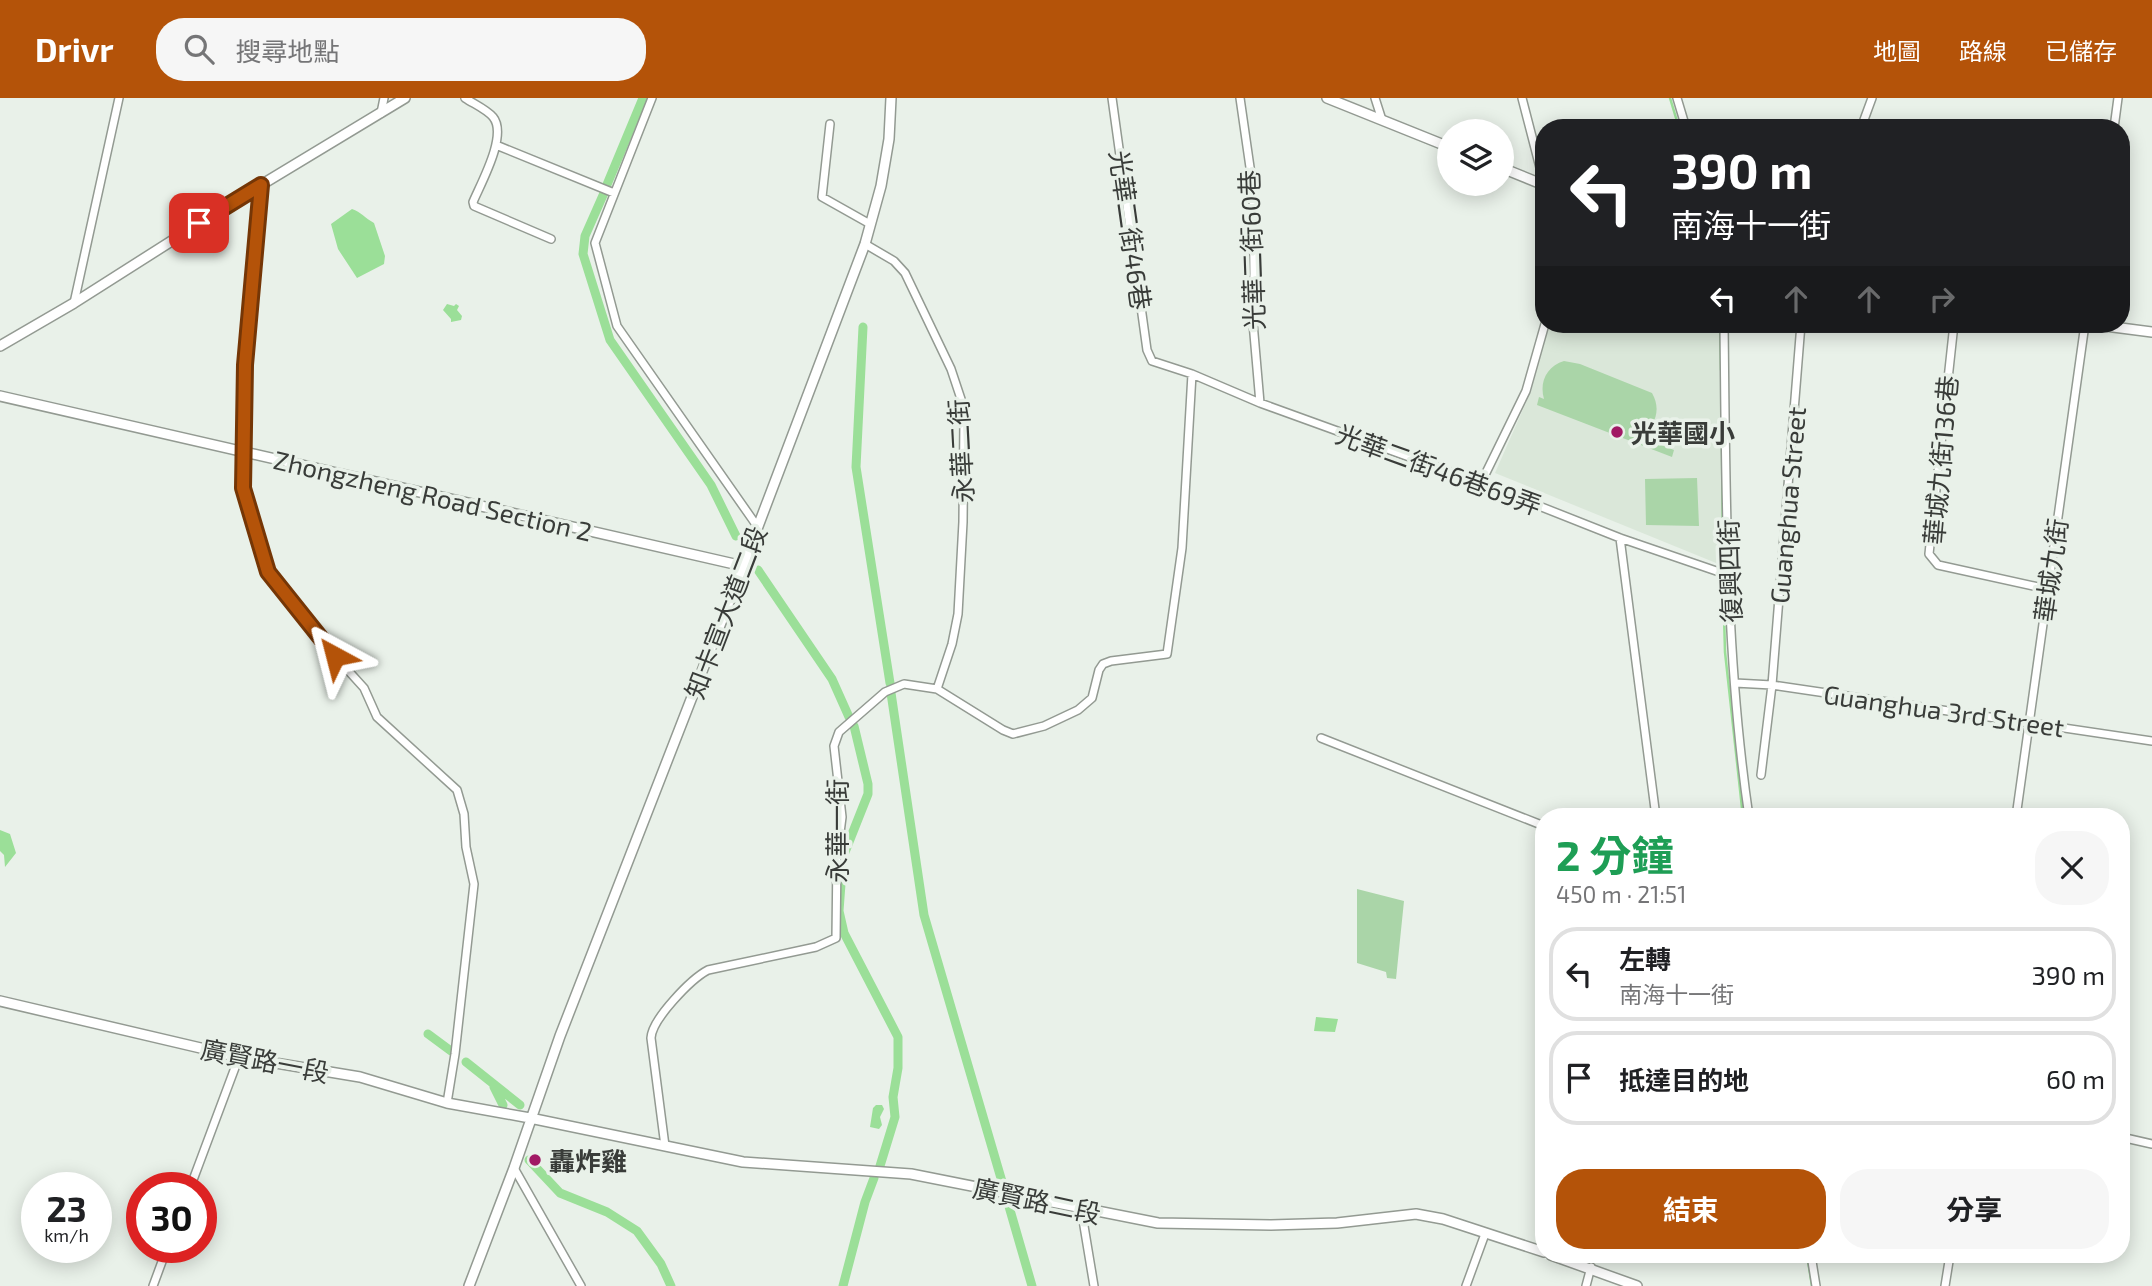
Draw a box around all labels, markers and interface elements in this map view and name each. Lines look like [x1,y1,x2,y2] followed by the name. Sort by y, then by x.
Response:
[156,18,646,81] search box
[35,29,114,69] text: Drivr
[180,30,218,68] icon: search
[236,35,340,66] text: 搜尋地點
[1873,36,1921,65] text: 地圖
[1959,36,2007,65] text: 路線
[2045,36,2117,65] text: 已儲存
[1437,119,1514,196] map controls
[1437,119,1514,196] button: layers
[1671,140,1812,199] text: 390 m
[1556,147,1647,238] icon: left
[1104,148,1158,312] street label: 光華二街46巷
[1233,169,1269,331] street label: 光華二街60巷
[169,193,229,253] pin
[180,204,218,242] icon: arrive
[1671,205,1831,243] text: 南海十一街
[1704,280,1742,318] icon: left
[1777,280,1815,318] icon: ahead
[1850,280,1888,318] icon: ahead
[1923,280,1961,318] icon: right
[1917,374,1963,546] street label: 華城九街136巷
[942,398,978,504] street label: 永華二街
[1763,405,1811,605] street label: Guanghua Street
[1332,417,1546,521] street label: 光華二街46巷69弄
[1631,417,1735,448] place label: 光華國小
[1609,424,1625,440] marker: 光華國小
[271,443,595,547] street label: Zhongzheng Road Section 2
[2027,516,2073,624] street label: 華城九街
[1712,518,1746,624] street label: 復興四街
[678,521,772,703] street label: 知卡宣大道二段
[298,619,372,693] position arrow
[1822,678,2066,742] street label: Guanghua 3rd Street
[821,779,852,883] street label: 永華一街
[1556,829,1673,879] text: 2 分鐘
[2035,831,2109,905] button: close
[1556,880,1686,908] text: 450 m · 21:51
[1619,943,1671,974] text: 左轉
[1560,955,1598,993] icon: left
[2031,959,2105,990] text: 390 m
[1619,980,1734,1008] text: 南海十一街
[198,1032,332,1088] street label: 廣賢路一段
[1560,1059,1598,1097] icon: arrive
[2046,1063,2105,1094] text: 60 m
[1619,1064,1749,1095] text: 抵達目的地
[549,1145,627,1176] place label: 轟炸雞
[527,1152,543,1168] marker: 轟炸雞
[1556,1169,1826,1249] button: 結束
[1840,1169,2109,1249] button: 分享
[970,1171,1104,1229] street label: 廣賢路二段
[126,1172,217,1263] speed limit sign: 30
[46,1187,87,1229] text: 23
[44,1224,89,1246] text: km/h

